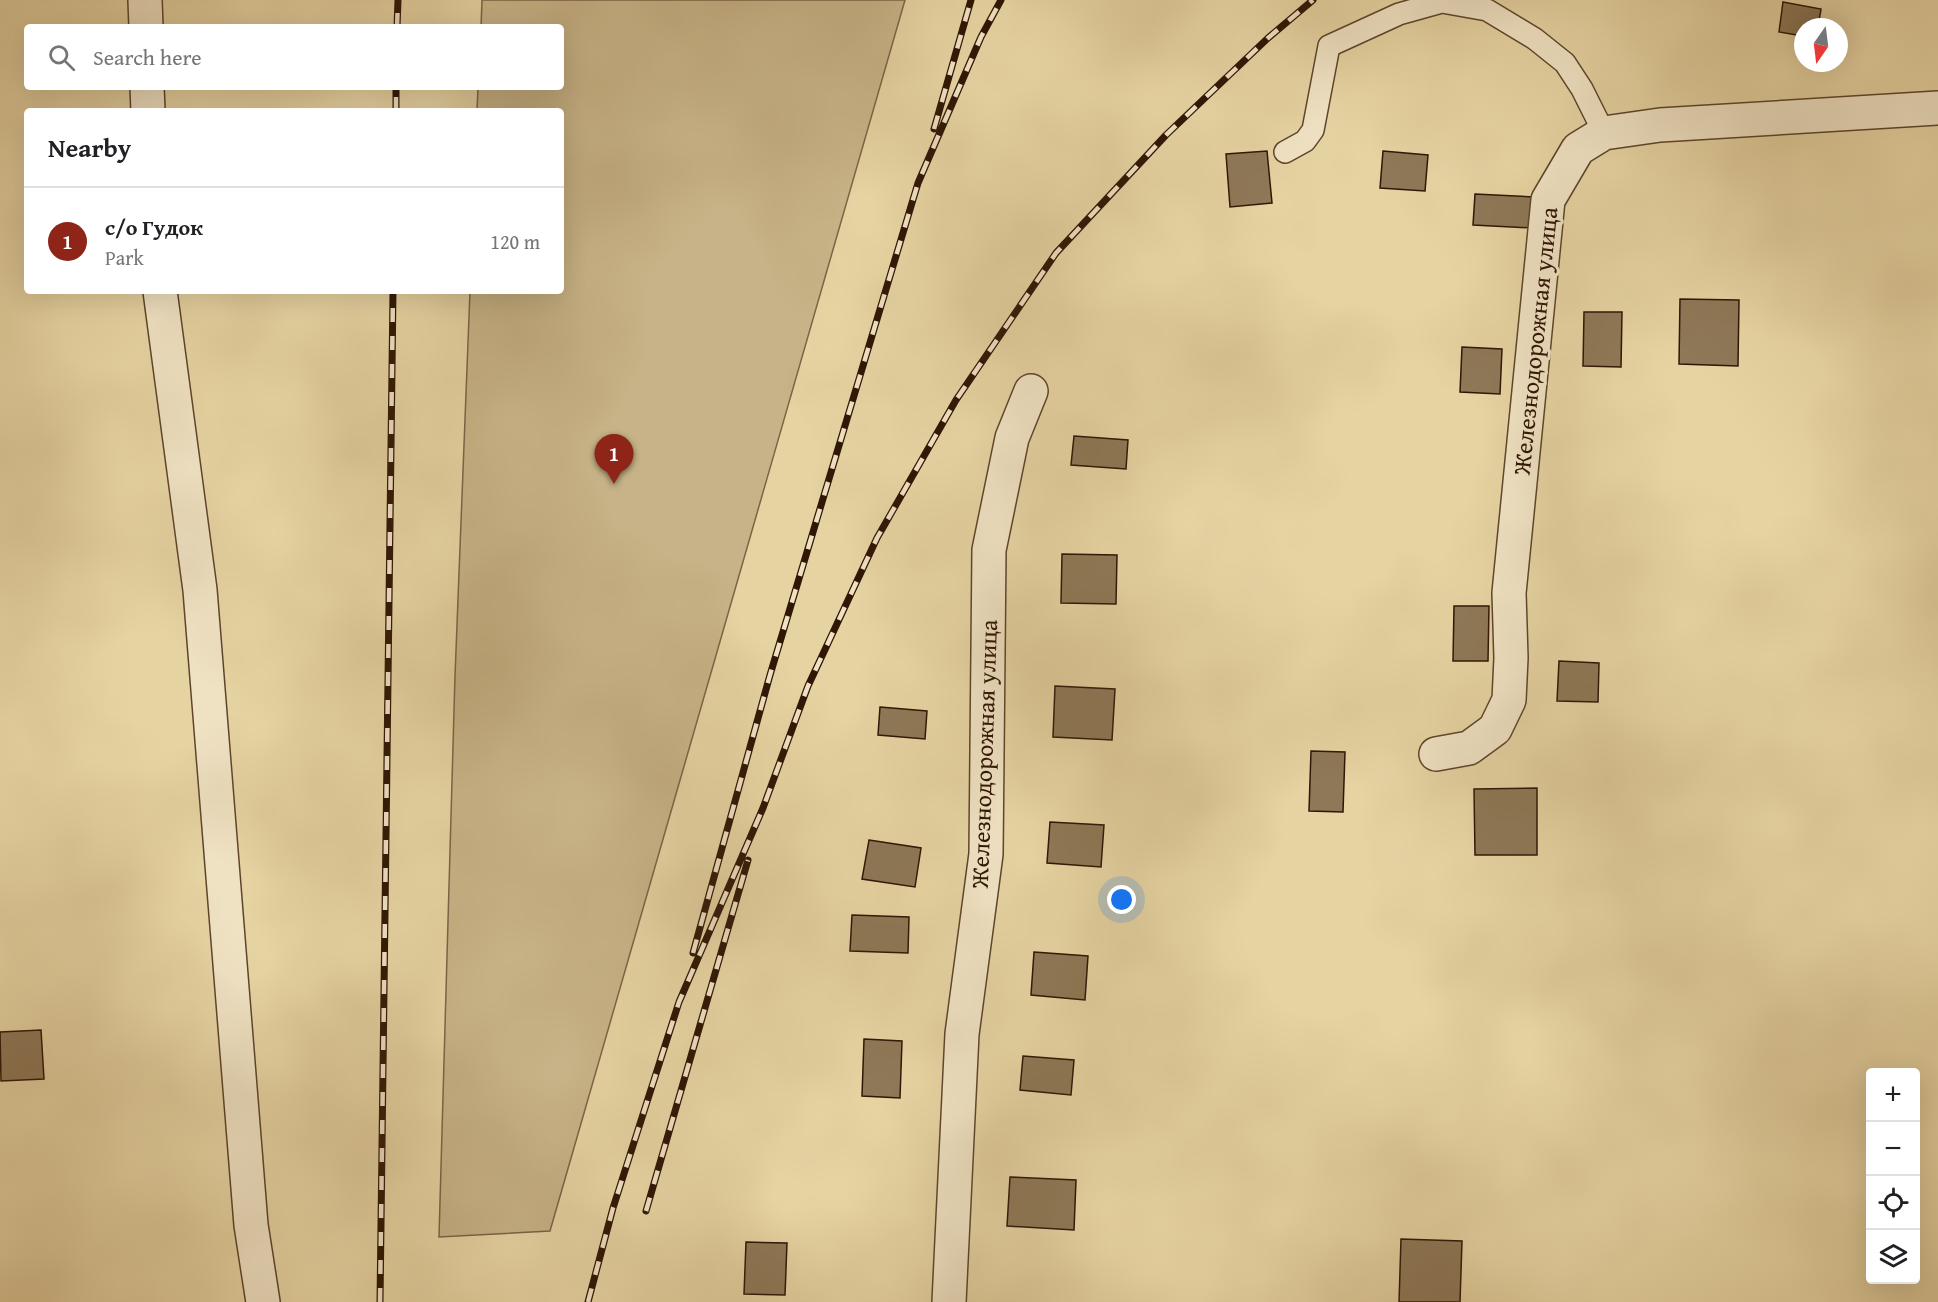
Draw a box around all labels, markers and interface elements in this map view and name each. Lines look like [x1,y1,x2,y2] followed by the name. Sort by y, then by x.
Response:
[1794,18,1848,72] north arrow
[24,24,564,90] search box
[45,41,78,74] icon: search
[93,41,202,73] text: Search here
[48,128,131,167] text: Nearby
[1503,205,1567,478] street label: Железнодорожная улица
[105,211,203,243] text: с/о Гудок
[62,227,73,256] text: 1
[490,227,540,256] text: 120 m
[105,243,144,272] text: Park
[594,434,634,484] pin: 1
[962,618,1006,890] street label: Железнодорожная улица
[1107,885,1136,914] your location
[1866,1068,1920,1284] map controls
[1866,1068,1920,1122] button: +
[1866,1122,1920,1176] button: −
[1866,1176,1920,1230] button: locate
[1866,1230,1920,1284] button: layers

